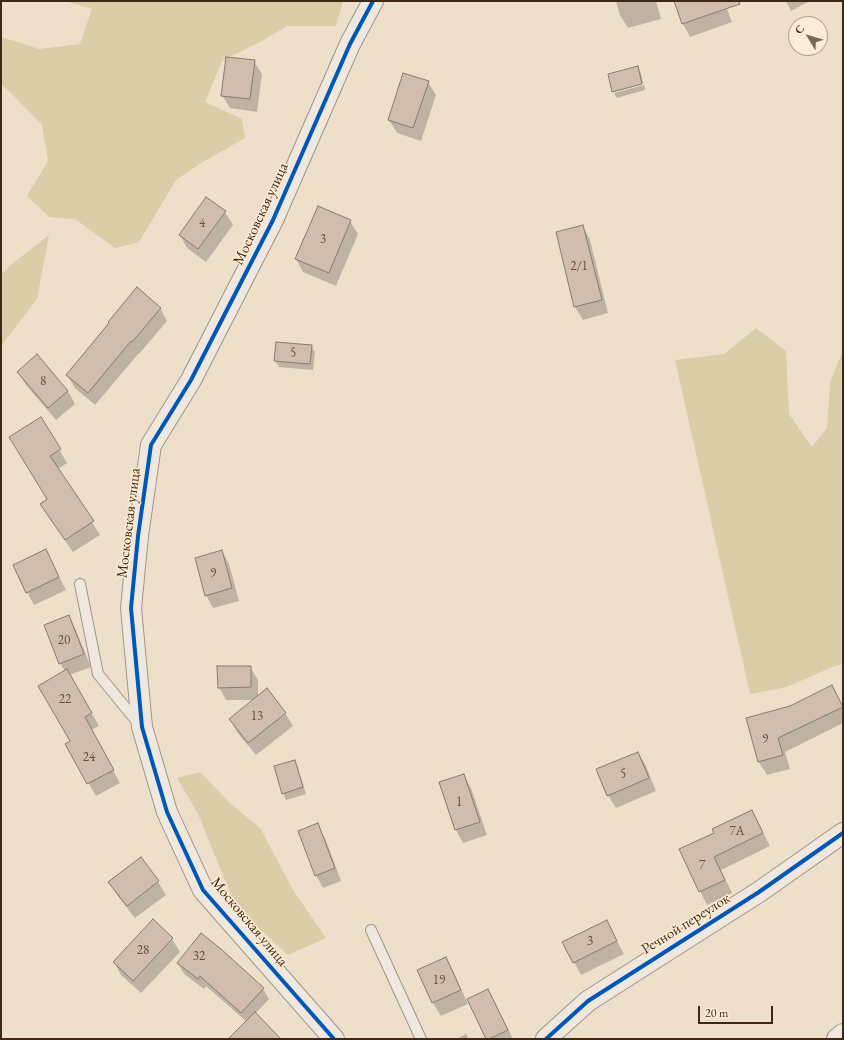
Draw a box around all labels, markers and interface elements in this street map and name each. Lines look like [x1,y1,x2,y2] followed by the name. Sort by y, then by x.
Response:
[788,16,828,56] north arrow
[791,22,807,37] text: С
[229,160,293,268] street label: Московская улица
[199,215,205,231] house number: 4
[320,231,326,247] house number: 3
[570,258,588,274] house number: 2/1
[290,345,296,361] house number: 5
[40,373,46,389] house number: 8
[113,467,145,579] street label: Московская улица
[210,565,216,581] house number: 9
[58,632,70,648] house number: 20
[59,691,71,707] house number: 22
[251,708,263,724] house number: 13
[762,731,768,747] house number: 9
[83,749,95,765] house number: 24
[620,766,626,782] house number: 5
[456,794,462,810] house number: 1
[729,823,745,839] house number: 7А
[699,857,705,873] house number: 7
[207,874,291,970] street label: Московская улица
[638,890,734,958] street label: Речной переулок
[587,933,593,949] house number: 3
[137,942,149,958] house number: 28
[193,948,205,964] house number: 32
[433,972,445,988] house number: 19
[700,998,775,1024] scale bar
[705,1005,728,1021] text: 20 m

